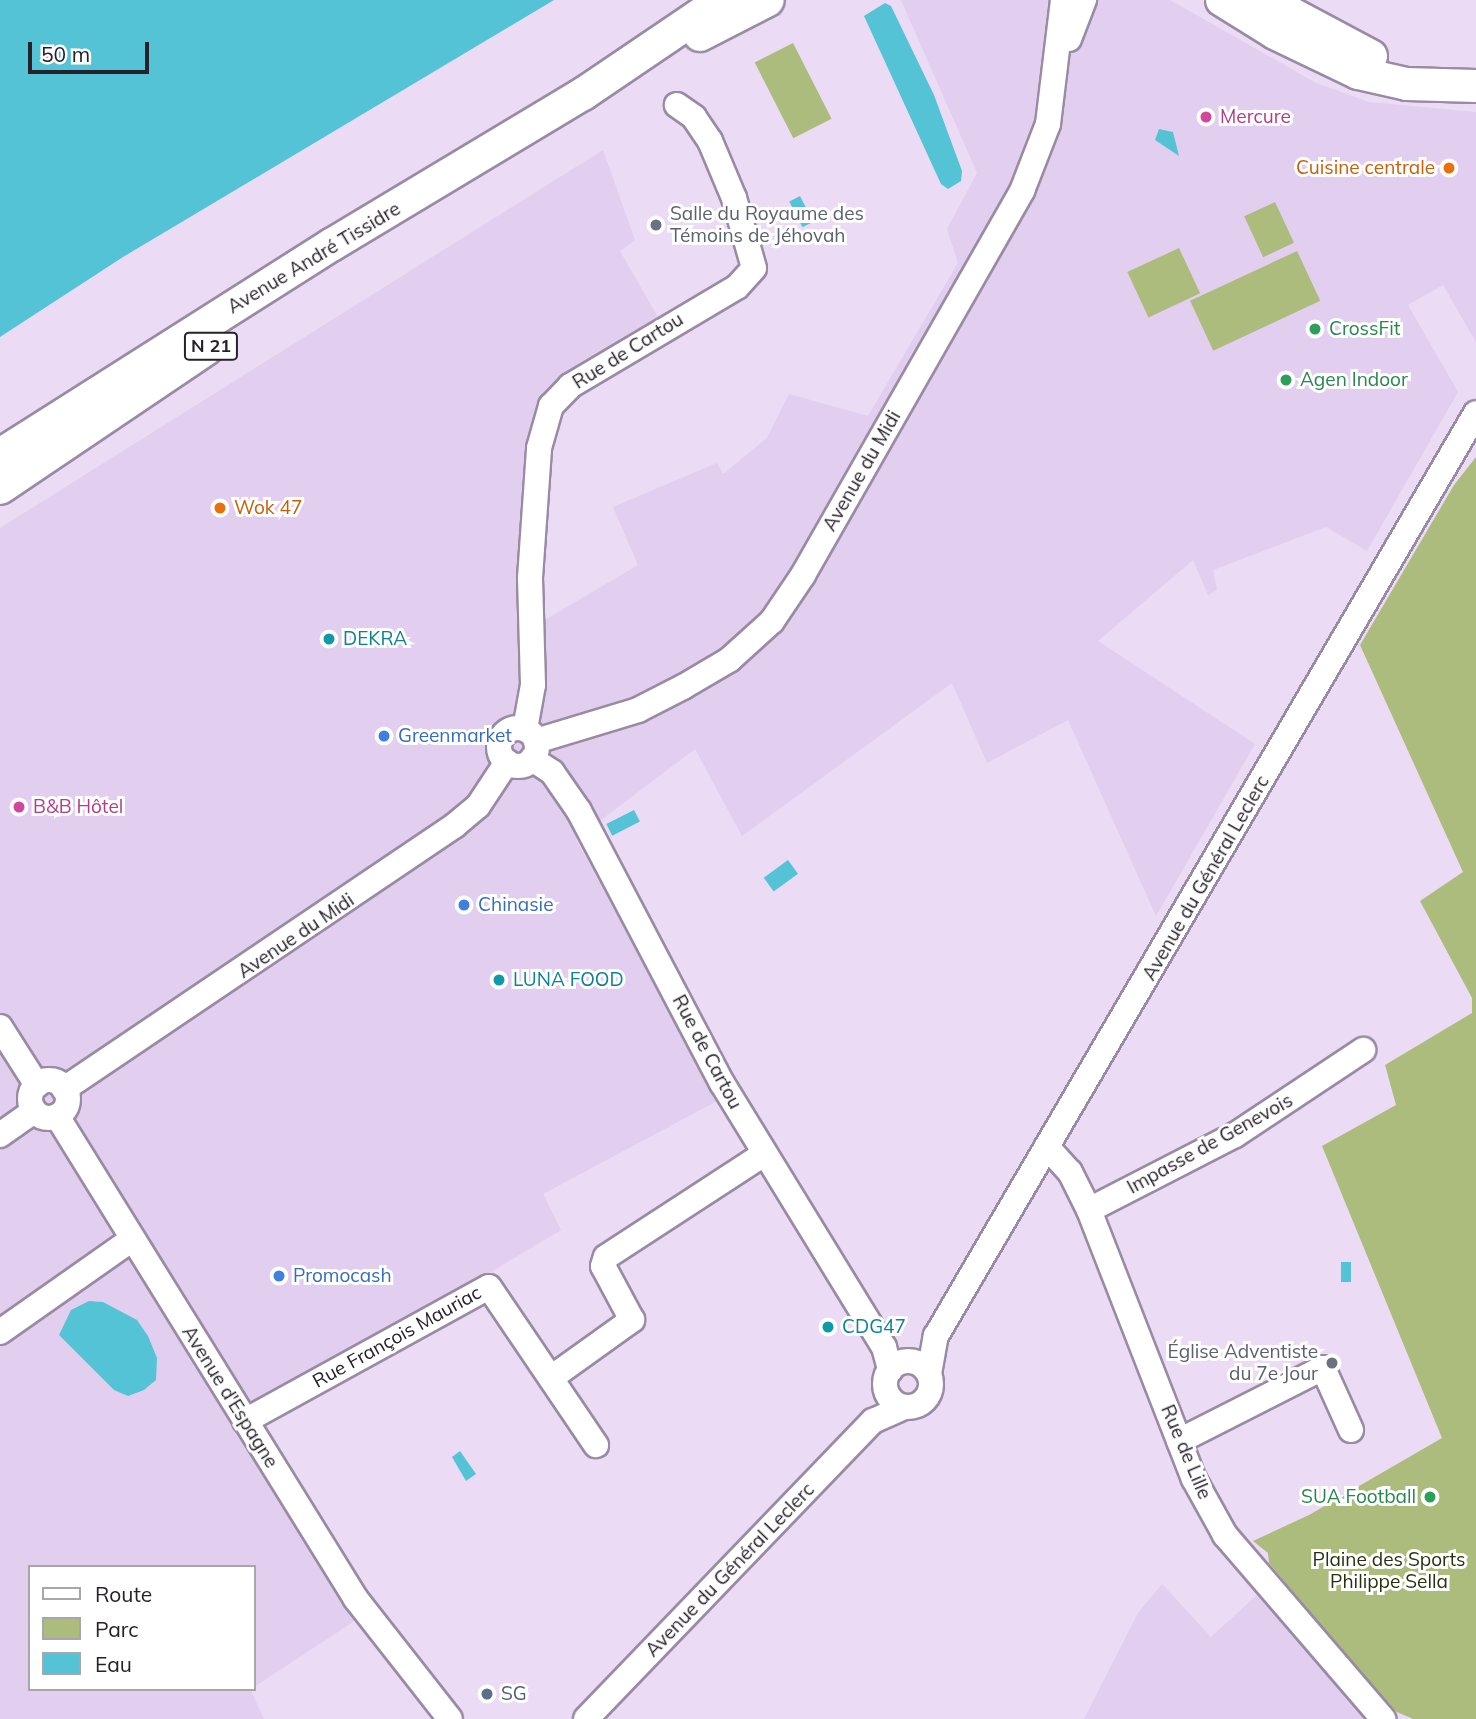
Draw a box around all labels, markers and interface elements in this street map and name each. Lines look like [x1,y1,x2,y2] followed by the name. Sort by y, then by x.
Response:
[32,28,152,72] scale bar
[41,41,90,67] text: 50 m
[1220,106,1291,128] place label: Mercure
[1198,109,1214,125] marker: Mercure
[1296,157,1435,179] place label: Cuisine centrale
[1441,160,1457,176] marker: Cuisine centrale
[223,197,405,319] street label: Avenue André Tissidre
[670,203,864,247] place label: Salle du Royaume des Témoins de Jéhovah
[648,217,664,233] marker: Salle du Royaume des Témoins de Jéhovah
[569,308,687,394] street label: Rue de Cartou
[1329,318,1400,340] place label: CrossFit
[1307,321,1323,337] marker: CrossFit
[183,332,239,360] road number: N 21
[1300,369,1408,391] place label: Agen Indoor
[1278,372,1294,388] marker: Agen Indoor
[818,407,906,535] street label: Avenue du Midi
[234,497,302,519] place label: Wok 47
[212,500,228,516] marker: Wok 47
[343,628,407,650] place label: DEKRA
[321,631,337,647] marker: DEKRA
[398,725,512,747] place label: Greenmarket
[376,728,392,744] marker: Greenmarket
[1138,771,1274,985] street label: Avenue du Général Leclerc
[33,796,123,818] place label: B&B Hôtel
[11,799,27,815] marker: B&B Hôtel
[234,889,358,983] street label: Avenue du Midi
[478,894,553,916] place label: Chinasie
[456,897,472,913] marker: Chinasie
[513,969,624,991] place label: LUNA FOOD
[491,972,507,988] marker: LUNA FOOD
[667,991,747,1113] street label: Rue de Cartou
[1123,1089,1297,1199] street label: Impasse de Genevois
[293,1265,392,1287] place label: Promocash
[271,1268,287,1284] marker: Promocash
[309,1281,485,1393] street label: Rue François Mauriac
[842,1316,906,1338] place label: CDG47
[820,1319,836,1335] marker: CDG47
[177,1322,283,1472] street label: Avenue d'Espagne
[1168,1341,1318,1385] place label: Église Adventiste du 7e Jour
[1324,1355,1340,1371] marker: Église Adventiste du 7e Jour
[1156,1401,1216,1503] street label: Rue de Lille
[641,1478,819,1662] street label: Avenue du Général Leclerc
[1301,1486,1416,1508] place label: SUA Football
[1422,1489,1438,1505] marker: SUA Football
[1313,1549,1465,1593] park label: Plaine des Sports Philippe Sella
[28,1565,256,1691] legend
[95,1581,152,1607] text: Route
[95,1616,139,1642] text: Parc
[95,1651,132,1677] text: Eau
[501,1683,527,1705] place label: SG
[479,1686,495,1702] marker: SG

